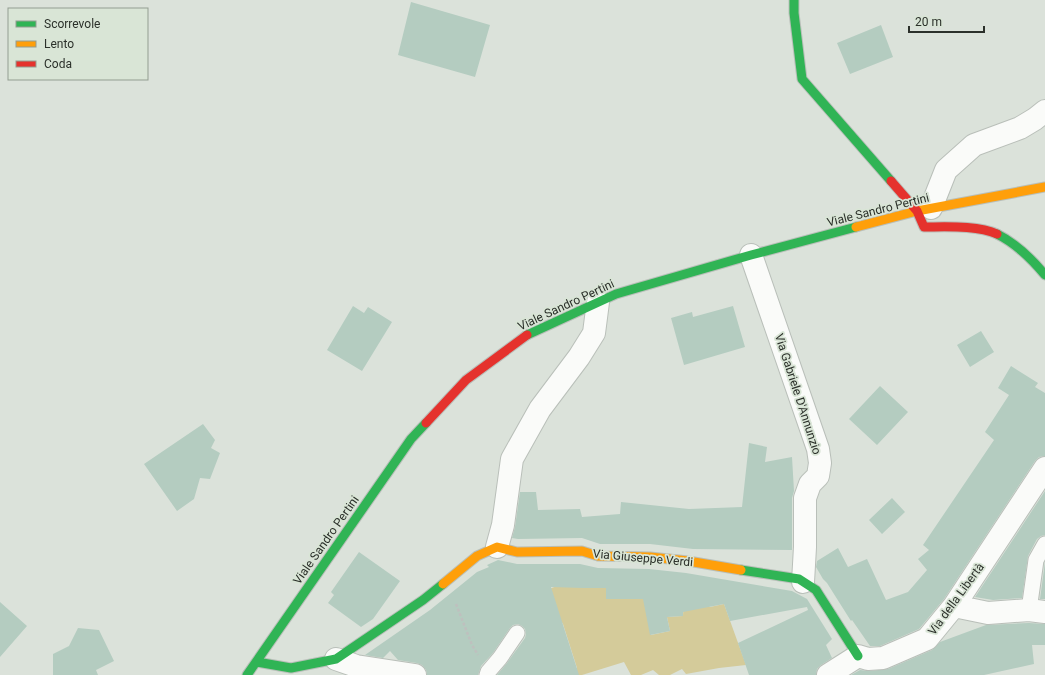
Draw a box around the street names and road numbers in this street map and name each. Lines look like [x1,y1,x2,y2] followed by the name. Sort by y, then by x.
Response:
[825,191,931,229] street label: Viale Sandro Pertini
[516,276,617,333] street label: Viale Sandro Pertini
[772,332,824,456] street label: Via Gabriele D'Annunzio
[290,493,362,587] street label: Viale Sandro Pertini
[592,547,694,569] street label: Via Giuseppe Verdi
[925,560,987,638] street label: Via della Libertà

